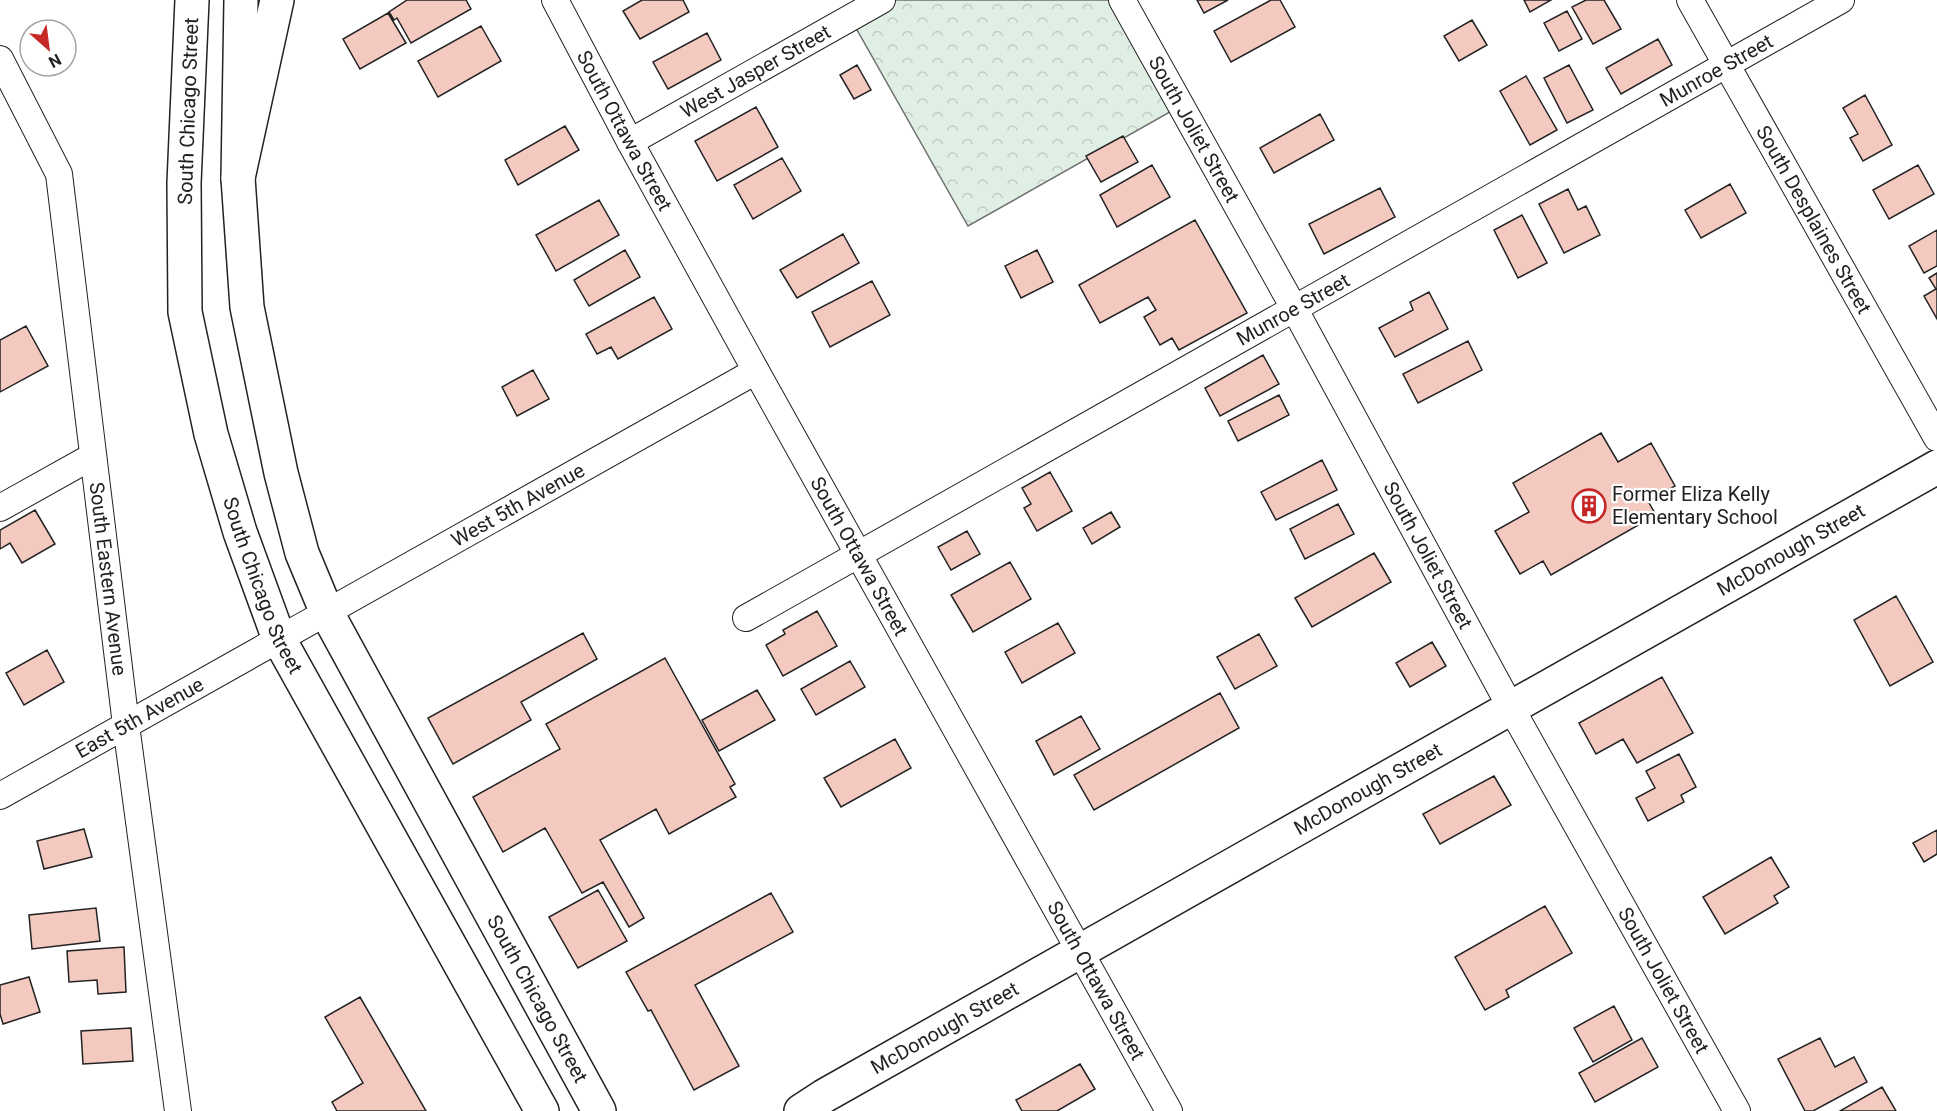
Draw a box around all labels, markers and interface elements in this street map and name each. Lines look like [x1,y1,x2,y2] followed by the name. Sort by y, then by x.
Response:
[173,17,203,205] street label: South Chicago Street
[18,18,78,78] north arrow
[676,19,835,123] street label: West Jasper Street
[1655,29,1777,112] street label: Munroe Street
[572,46,677,215] street label: South Ottawa Street
[45,50,64,72] text: N
[1144,52,1245,207] street label: South Joliet Street
[1751,121,1876,318] street label: South Desplaines Street
[1232,268,1354,351] street label: Munroe Street
[447,458,589,552] street label: West 5th Avenue
[805,472,913,640] street label: South Ottawa Street
[1378,477,1478,633] street label: South Joliet Street
[85,481,132,677] street label: South Eastern Avenue
[1612,482,1778,529] place label: Former Eliza Kelly Elementary School
[1571,488,1607,524] building icon: Former Eliza Kelly Elementary School
[218,494,308,678] street label: South Chicago Street
[1713,498,1869,601] street label: McDonough Street
[71,672,208,763] street label: East 5th Avenue
[1290,737,1446,840] street label: McDonough Street
[1042,897,1150,1064] street label: South Ottawa Street
[1613,903,1714,1058] street label: South Joliet Street
[482,911,593,1087] street label: South Chicago Street
[866,977,1023,1079] street label: McDonough Street

